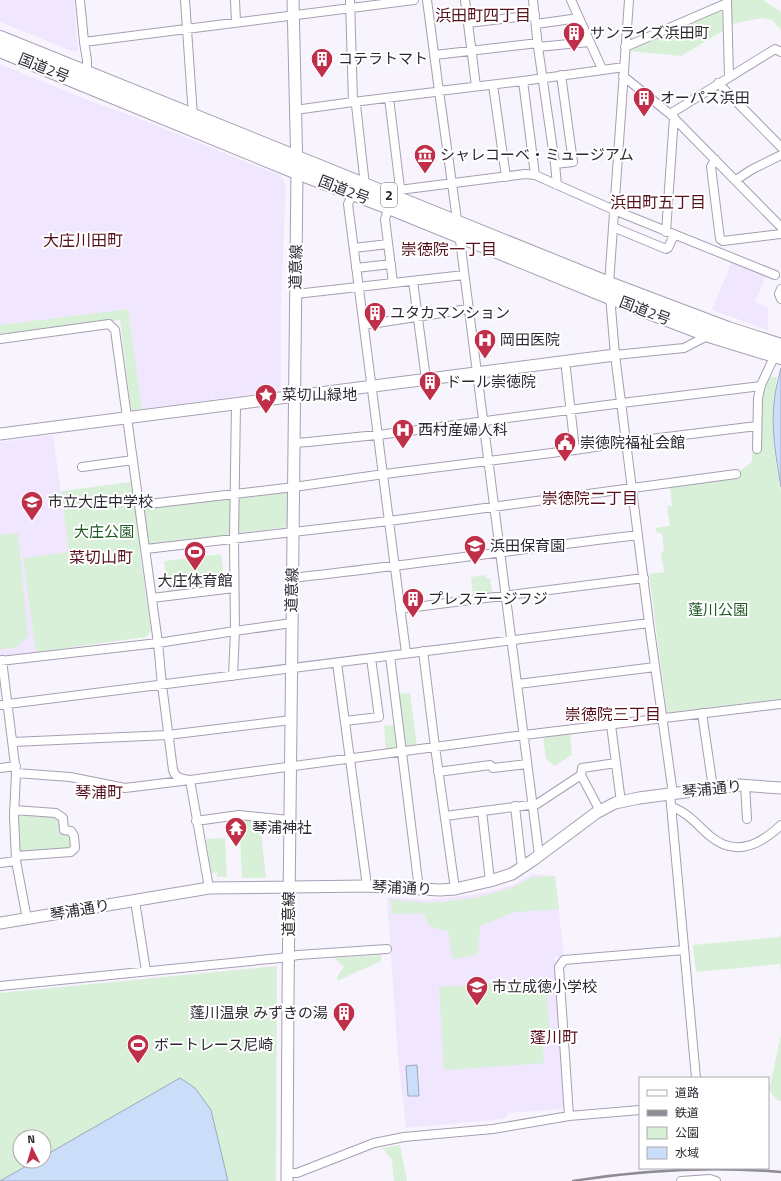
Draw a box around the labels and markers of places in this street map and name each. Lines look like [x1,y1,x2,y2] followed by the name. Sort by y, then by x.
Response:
[561,20,587,53] building icon: サンライズ浜田町
[590,21,710,44] place label: サンライズ浜田町
[309,46,335,79] building icon: コテラトマト
[338,47,428,70] place label: コテラトマト
[631,85,657,118] building icon: オーパス浜田
[660,86,750,109] place label: オーパス浜田
[412,142,438,175] museum icon: シャレコーベ・ミュージアム
[440,143,634,166] place label: シャレコーベ・ミュージアム
[362,300,388,333] building icon: ユタカマンション
[390,301,510,324] place label: ユタカマンション
[472,327,498,360] hospital icon: 岡田医院
[500,328,560,351] place label: 岡田医院
[417,369,443,402] building icon: ドール崇徳院
[446,370,536,393] place label: ドール崇徳院
[253,382,279,415] place icon: 菜切山緑地
[282,383,357,406] place label: 菜切山緑地
[390,417,416,450] hospital icon: 西村産婦人科
[418,418,508,441] place label: 西村産婦人科
[552,430,578,463] public building icon: 崇徳院福祉会館
[580,431,685,454] place label: 崇徳院福祉会館
[19,489,45,522] school or university icon: 市立大庄中学校
[48,490,153,513] place label: 市立大庄中学校
[462,533,488,566] school or university icon: 浜田保育園
[490,534,565,557] place label: 浜田保育園
[182,539,208,572] sports icon: 大庄体育館
[157,569,233,592] place label: 大庄体育館
[400,586,426,619] building icon: プレステージフジ
[428,587,548,610] place label: プレステージフジ
[223,815,249,848] temple icon: 琴浦神社
[252,816,312,839] place label: 琴浦神社
[464,974,490,1007] school or university icon: 市立成徳小学校
[492,975,597,998] place label: 市立成徳小学校
[331,1000,357,1033] building icon: 蓬川温泉 みずきの湯
[190,1001,328,1024] place label: 蓬川温泉 みずきの湯
[125,1032,151,1065] sports icon: ボートレース尼崎
[154,1033,273,1056] place label: ボートレース尼崎

